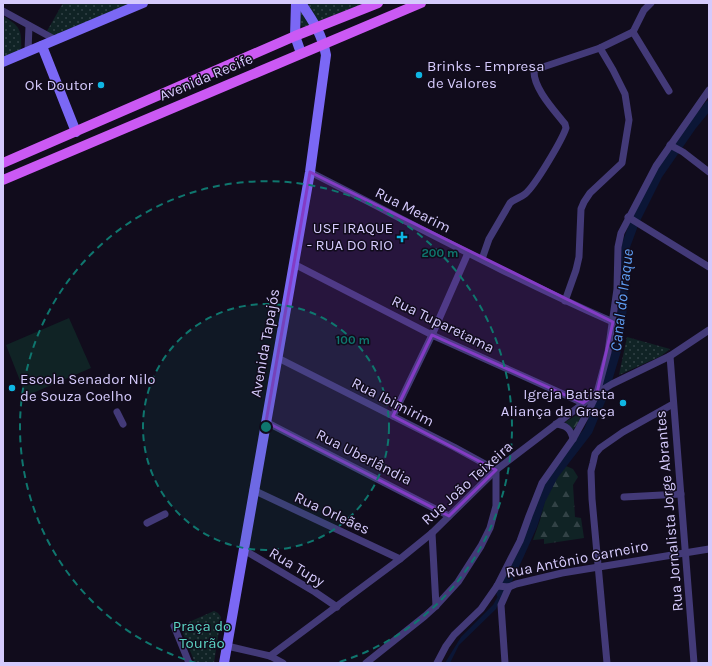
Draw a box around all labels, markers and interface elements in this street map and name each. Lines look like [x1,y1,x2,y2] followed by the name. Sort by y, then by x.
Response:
[157,49,255,105] street label: Avenida Recife
[427,57,544,92] place label: Brinks - Empresa de Valores
[414,70,424,80] marker: Brinks - Empresa de Valores
[25,76,94,94] place label: Ok Doutor
[96,80,106,90] marker: Ok Doutor
[372,183,454,237] street label: Rua Mearim
[307,219,393,254] place label: USF IRAQUE - RUA DO RIO
[396,231,408,243] marker: USF IRAQUE - RUA DO RIO
[422,246,458,260] text: 200 m
[606,247,637,352] water label: Canal do Iraque
[247,287,283,399] street label: Avenida Tapajós
[389,291,497,357] street label: Rua Tuparetama
[336,333,370,347] text: 100 m
[20,370,156,405] place label: Escola Senador Nilo de Souza Coelho
[349,374,437,430] street label: Rua Ibimirim
[7,383,17,393] marker: Escola Senador Nilo de Souza Coelho
[501,385,615,420] place label: Igreja Batista Aliança da Graça
[618,398,628,408] marker: Igreja Batista Aliança da Graça
[651,410,687,612] street label: Rua Jornalista Jorge Abrantes
[259,420,273,434] centre of rings
[313,425,415,489] street label: Rua Uberlândia
[418,437,516,529] street label: Rua João Teixeira
[292,488,372,538] street label: Rua Orleães
[504,536,650,582] street label: Rua Antônio Carneiro
[266,543,328,591] street label: Rua Tupy
[173,617,231,652] park label: Praça do Tourão

